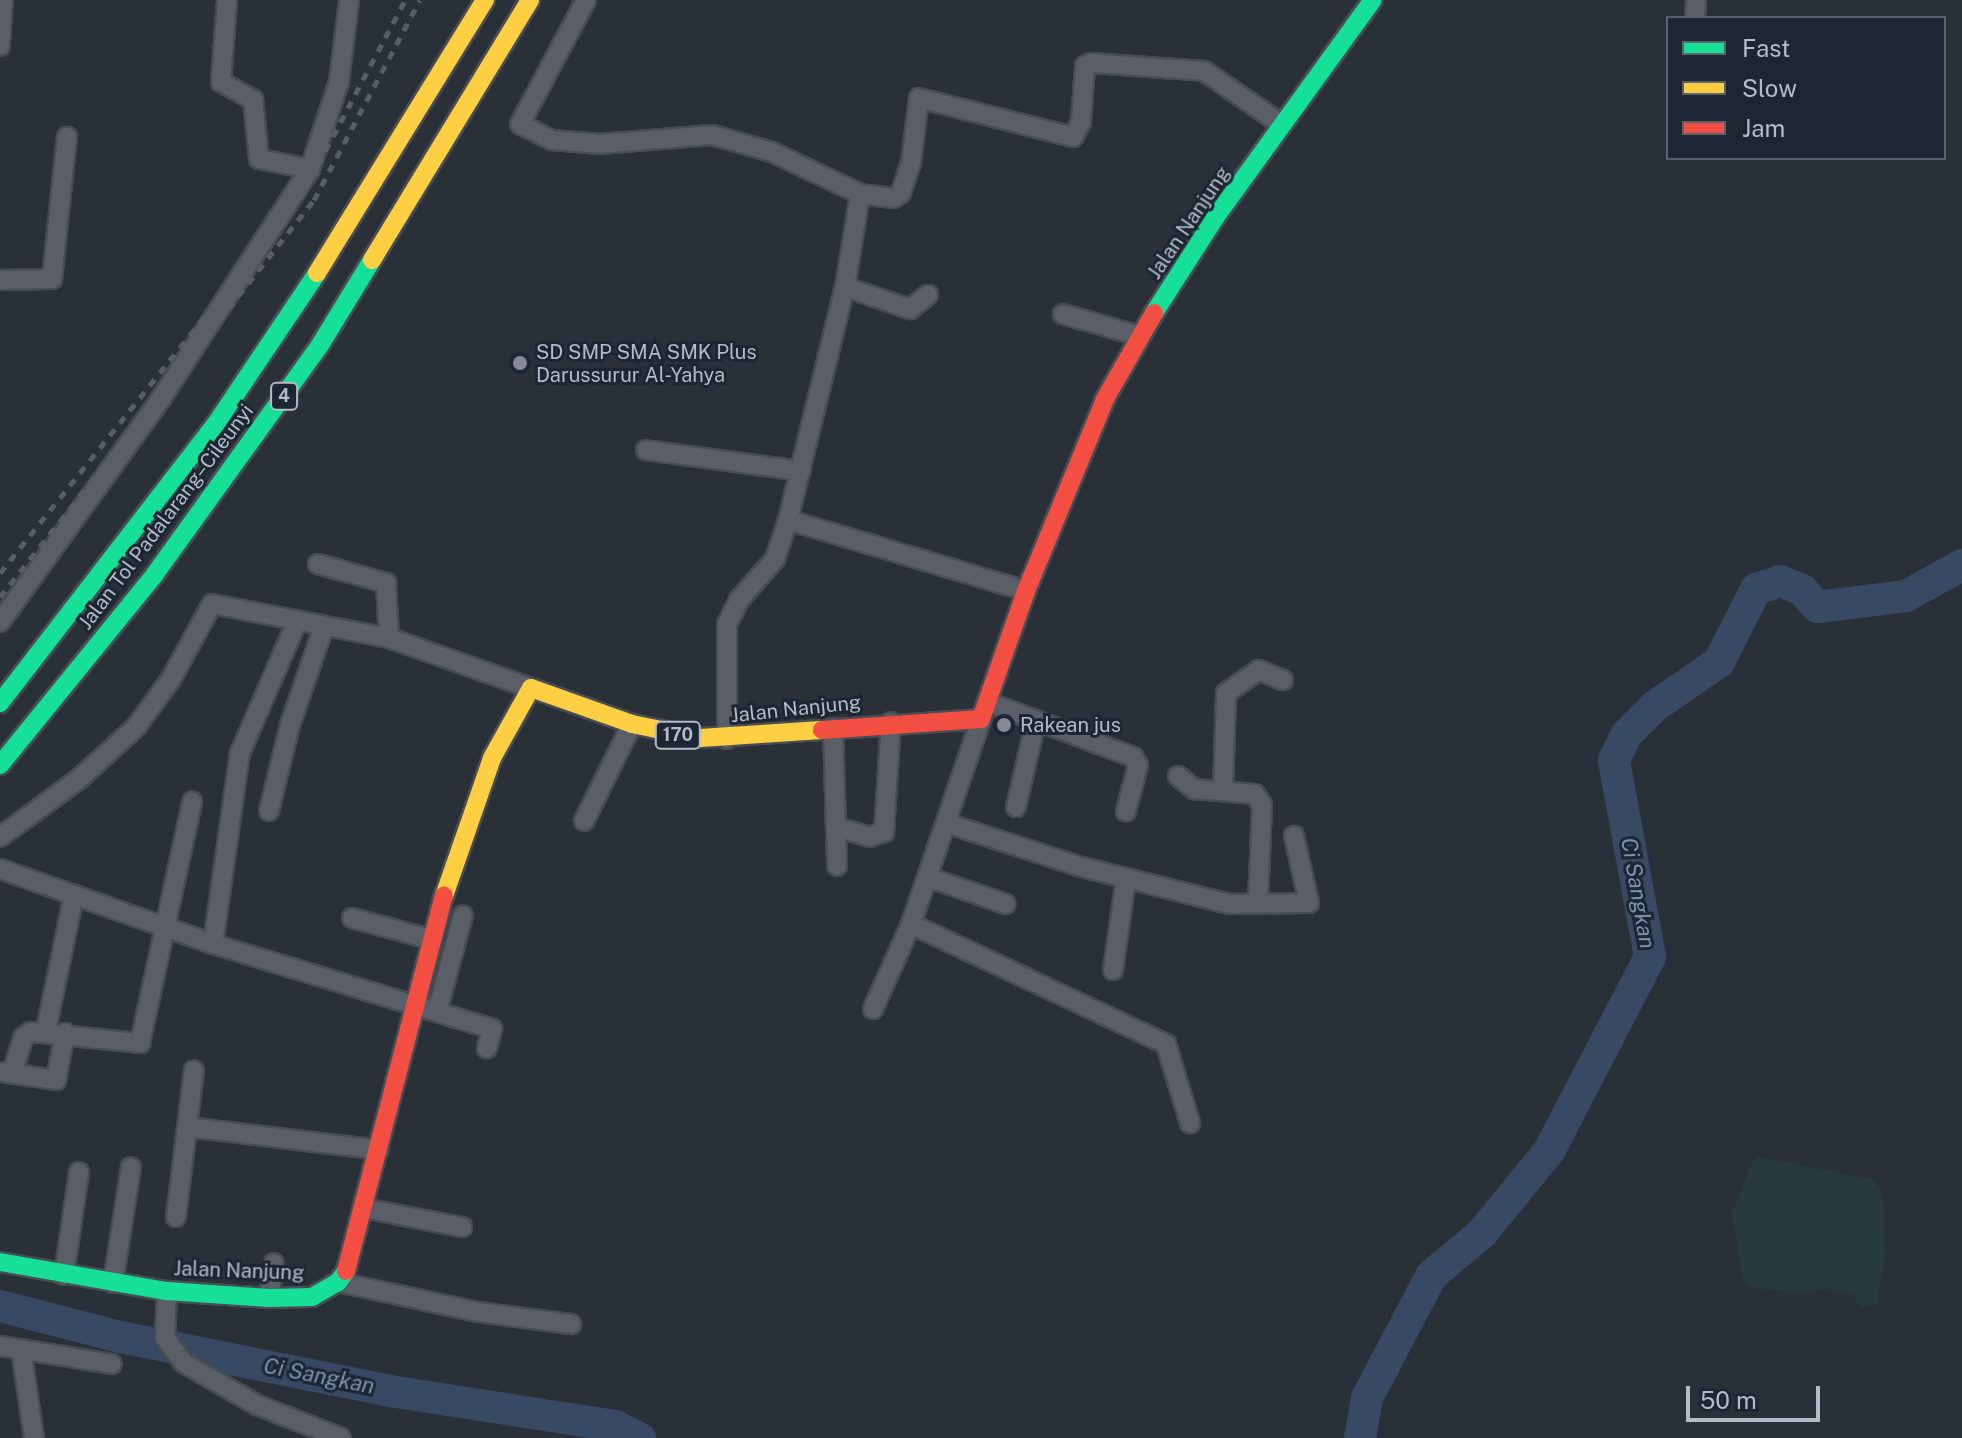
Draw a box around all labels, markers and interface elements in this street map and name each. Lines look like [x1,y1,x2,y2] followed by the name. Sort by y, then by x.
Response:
[1666,16,1946,160] legend
[1742,34,1790,62] text: Fast
[1742,74,1797,102] text: Slow
[1742,114,1785,142] text: Jam
[1142,162,1236,284] street label: Jalan Nanjung
[536,340,757,387] place label: SD SMP SMA SMK Plus Darussurur Al-Yahya
[511,354,529,372] marker: SD SMP SMA SMK Plus Darussurur Al-Yahya
[270,382,298,410] road number: 4
[73,400,259,634] street label: Jalan Tol Padalarang–Cileunyi
[730,690,862,728] street label: Jalan Nanjung
[1020,713,1121,737] place label: Rakean jus
[995,716,1013,734] marker: Rakean jus
[654,721,702,749] road number: 170
[1615,835,1661,951] water label: Ci Sangkan
[173,1257,305,1285] street label: Jalan Nanjung
[261,1352,377,1400] water label: Ci Sangkan
[1690,1370,1824,1420] scale bar
[1700,1386,1757,1414] text: 50 m

